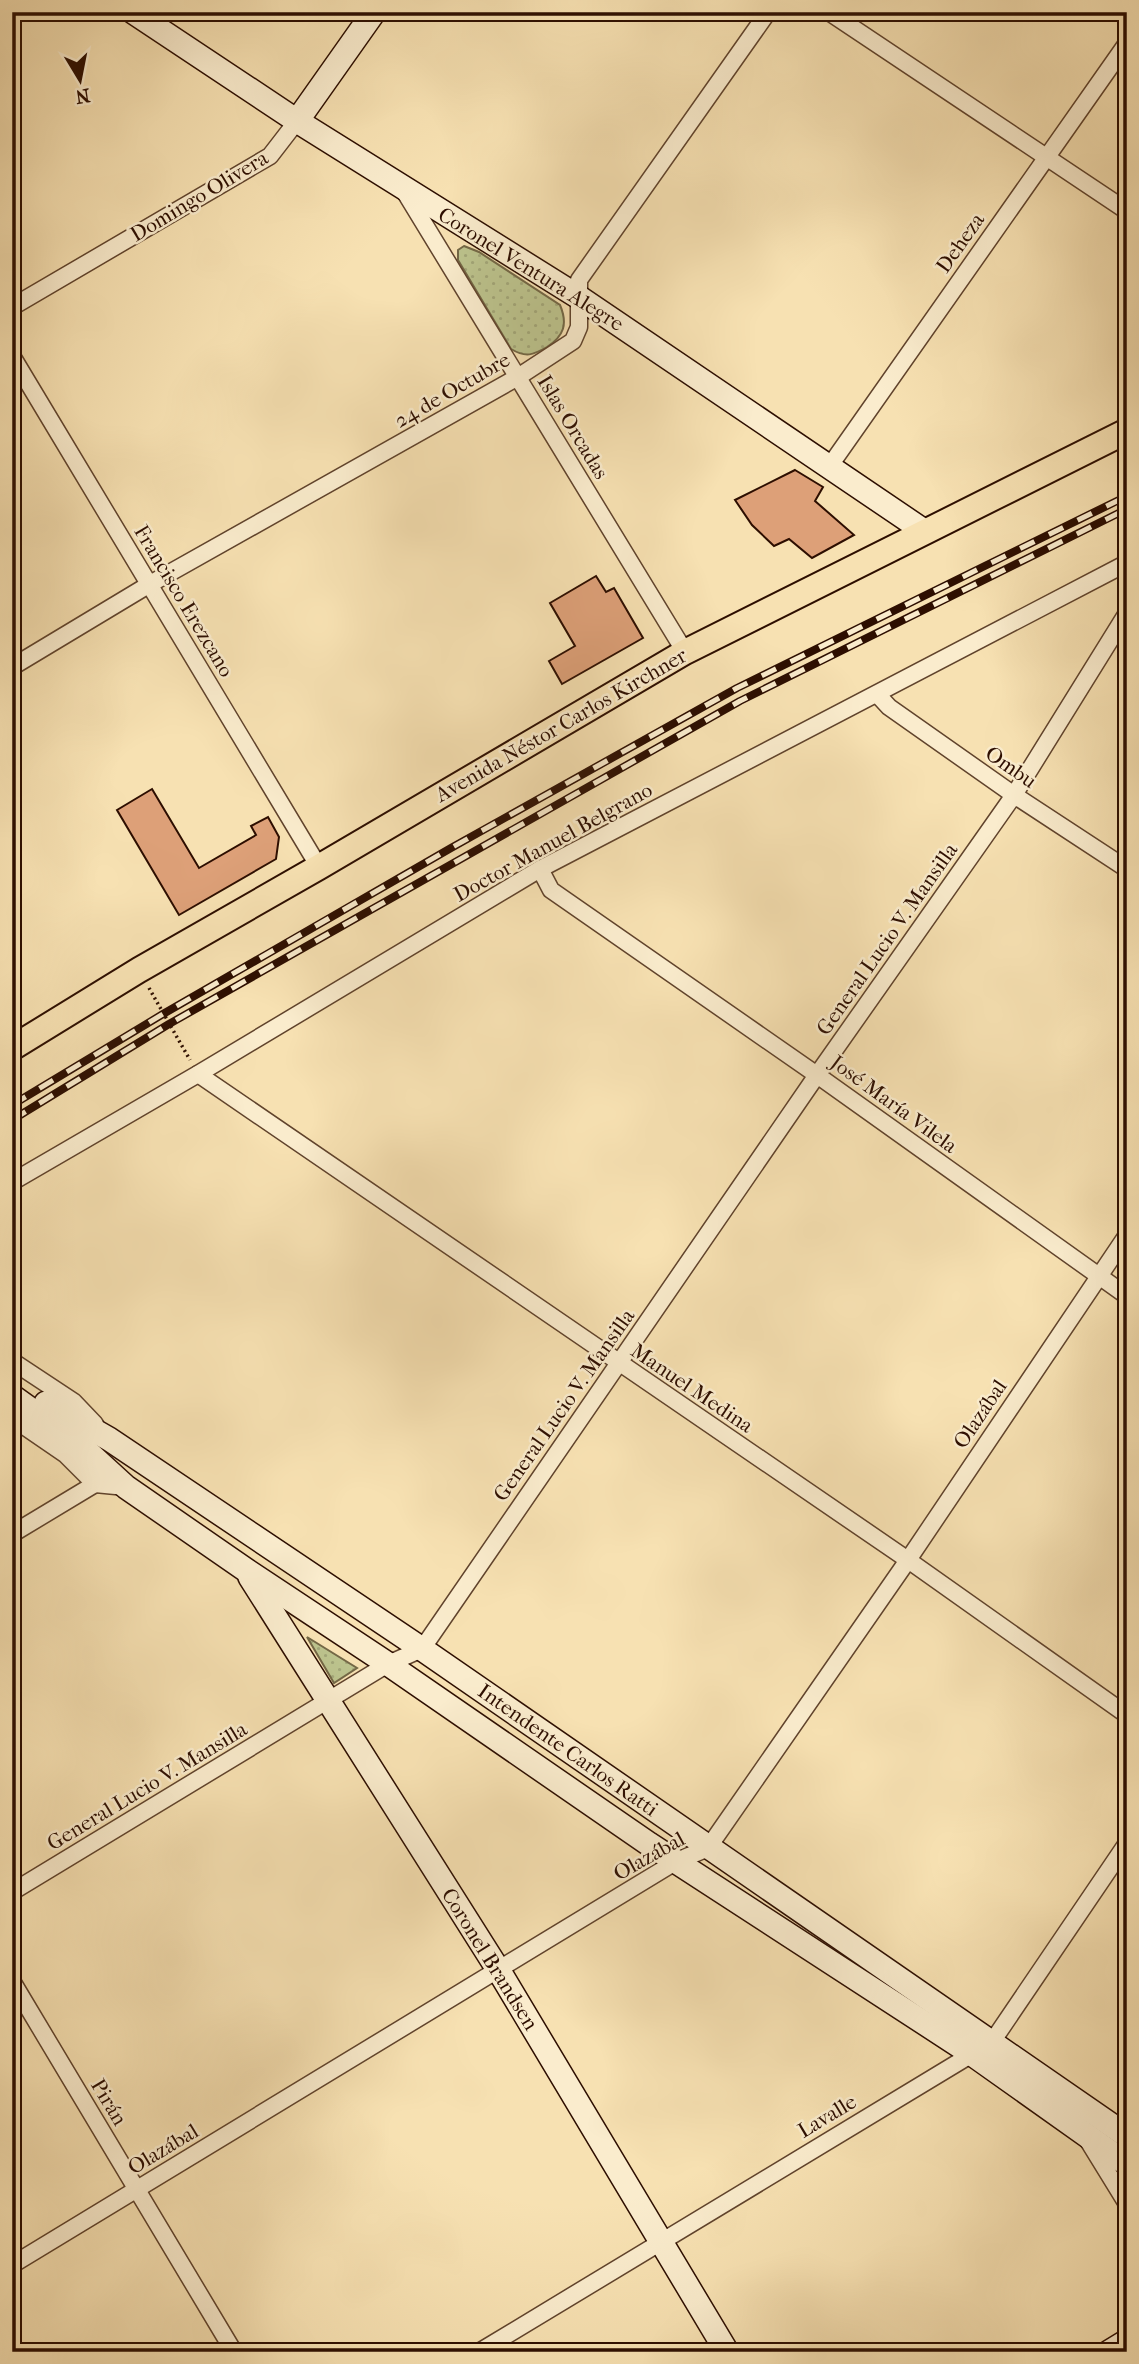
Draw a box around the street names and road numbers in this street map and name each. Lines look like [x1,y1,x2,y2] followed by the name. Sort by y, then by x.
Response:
[126,145,272,247] street label: Domingo Olivera
[434,202,628,336] street label: Coronel Ventura Alegre
[931,208,989,277] street label: Deheza
[390,347,514,433] street label: 24 de Octubre
[533,371,614,484] street label: Islas Orcadas
[129,521,239,681] street label: Francisco Erezcano
[430,643,691,808] street label: Avenida Néstor Carlos Kirchner
[981,741,1041,793] street label: Ombu
[450,777,656,907] street label: Doctor Manuel Belgrano
[812,838,963,1040] street label: General Lucio V. Mansilla
[825,1049,962,1158] street label: José María Vilela
[489,1304,640,1506] street label: General Lucio V. Mansilla
[626,1338,758,1438] street label: Manuel Medina
[948,1375,1012,1453] street label: Olazábal
[473,1679,663,1821] street label: Intendente Carlos Ratti
[43,1717,252,1855] street label: General Lucio V. Mansilla
[609,1827,689,1885] street label: Olazábal
[437,1884,543,2034] street label: Coronel Brandsen
[86,2075,132,2129] street label: Pirán
[793,2089,861,2143] street label: Lavalle
[124,2119,203,2179] street label: Olazábal

